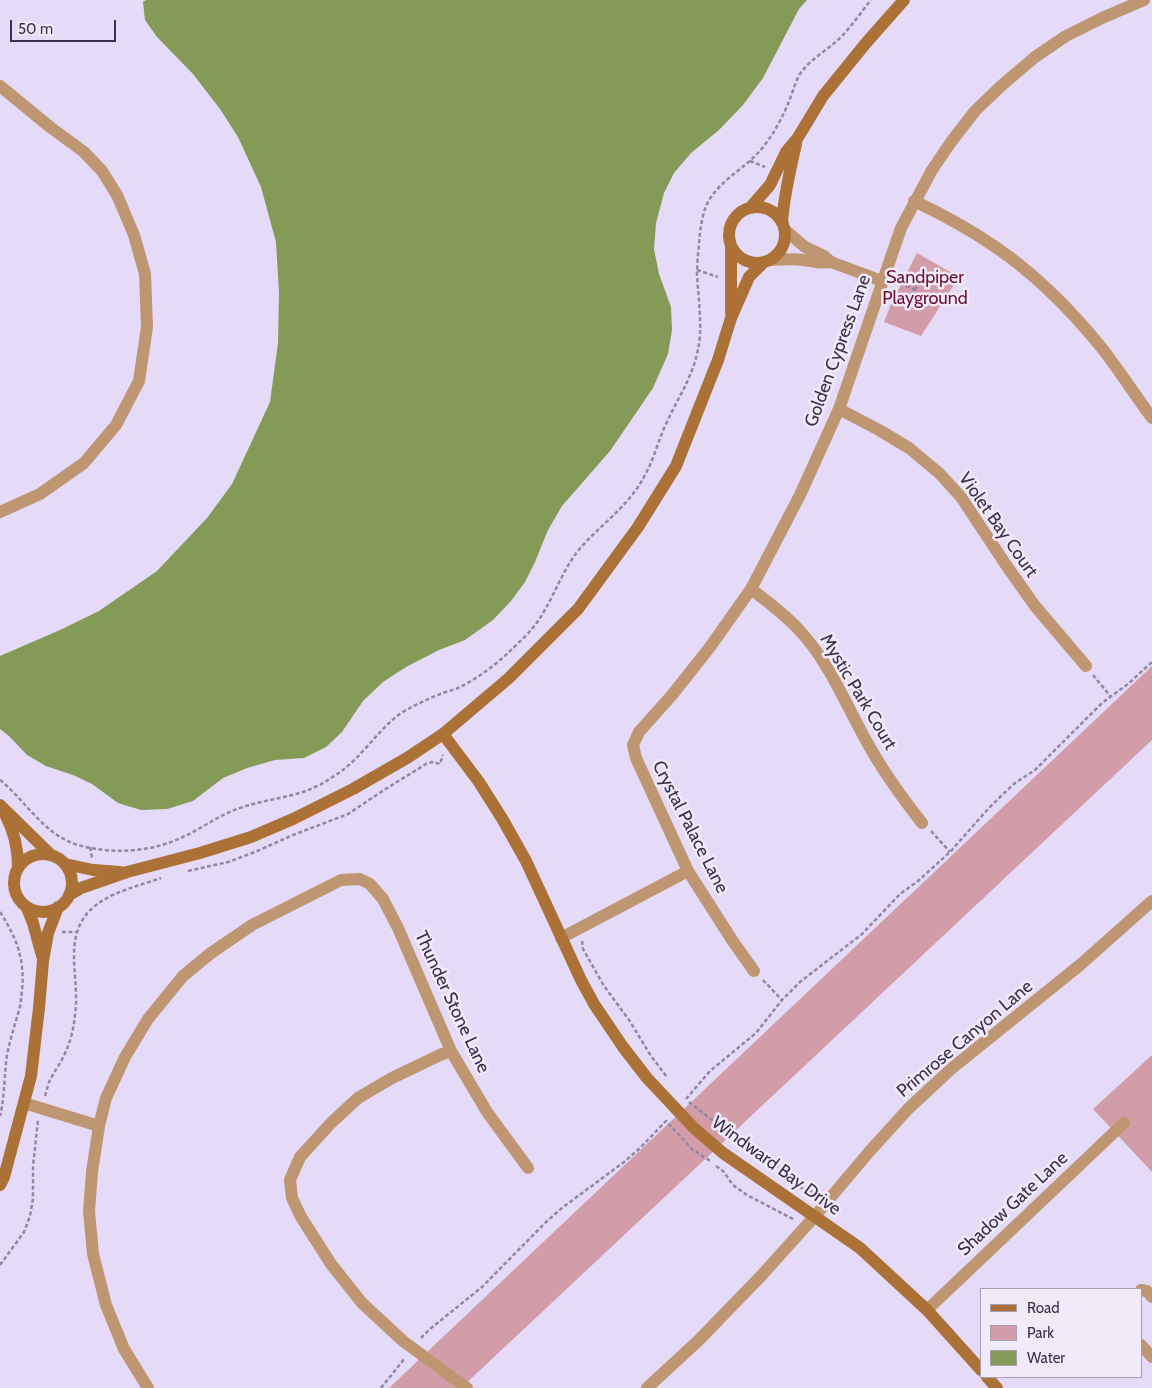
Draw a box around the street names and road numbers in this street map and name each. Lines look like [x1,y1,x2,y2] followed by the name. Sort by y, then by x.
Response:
[800,272,876,430] street label: Golden Cypress Lane
[954,468,1042,582] street label: Violet Bay Court
[815,630,901,754] street label: Mystic Park Court
[647,757,733,897] street label: Crystal Palace Lane
[410,928,494,1076] street label: Thunder Stone Lane
[893,976,1037,1102] street label: Primrose Canyon Lane
[707,1112,845,1220] street label: Windward Bay Drive
[954,1148,1072,1260] street label: Shadow Gate Lane

